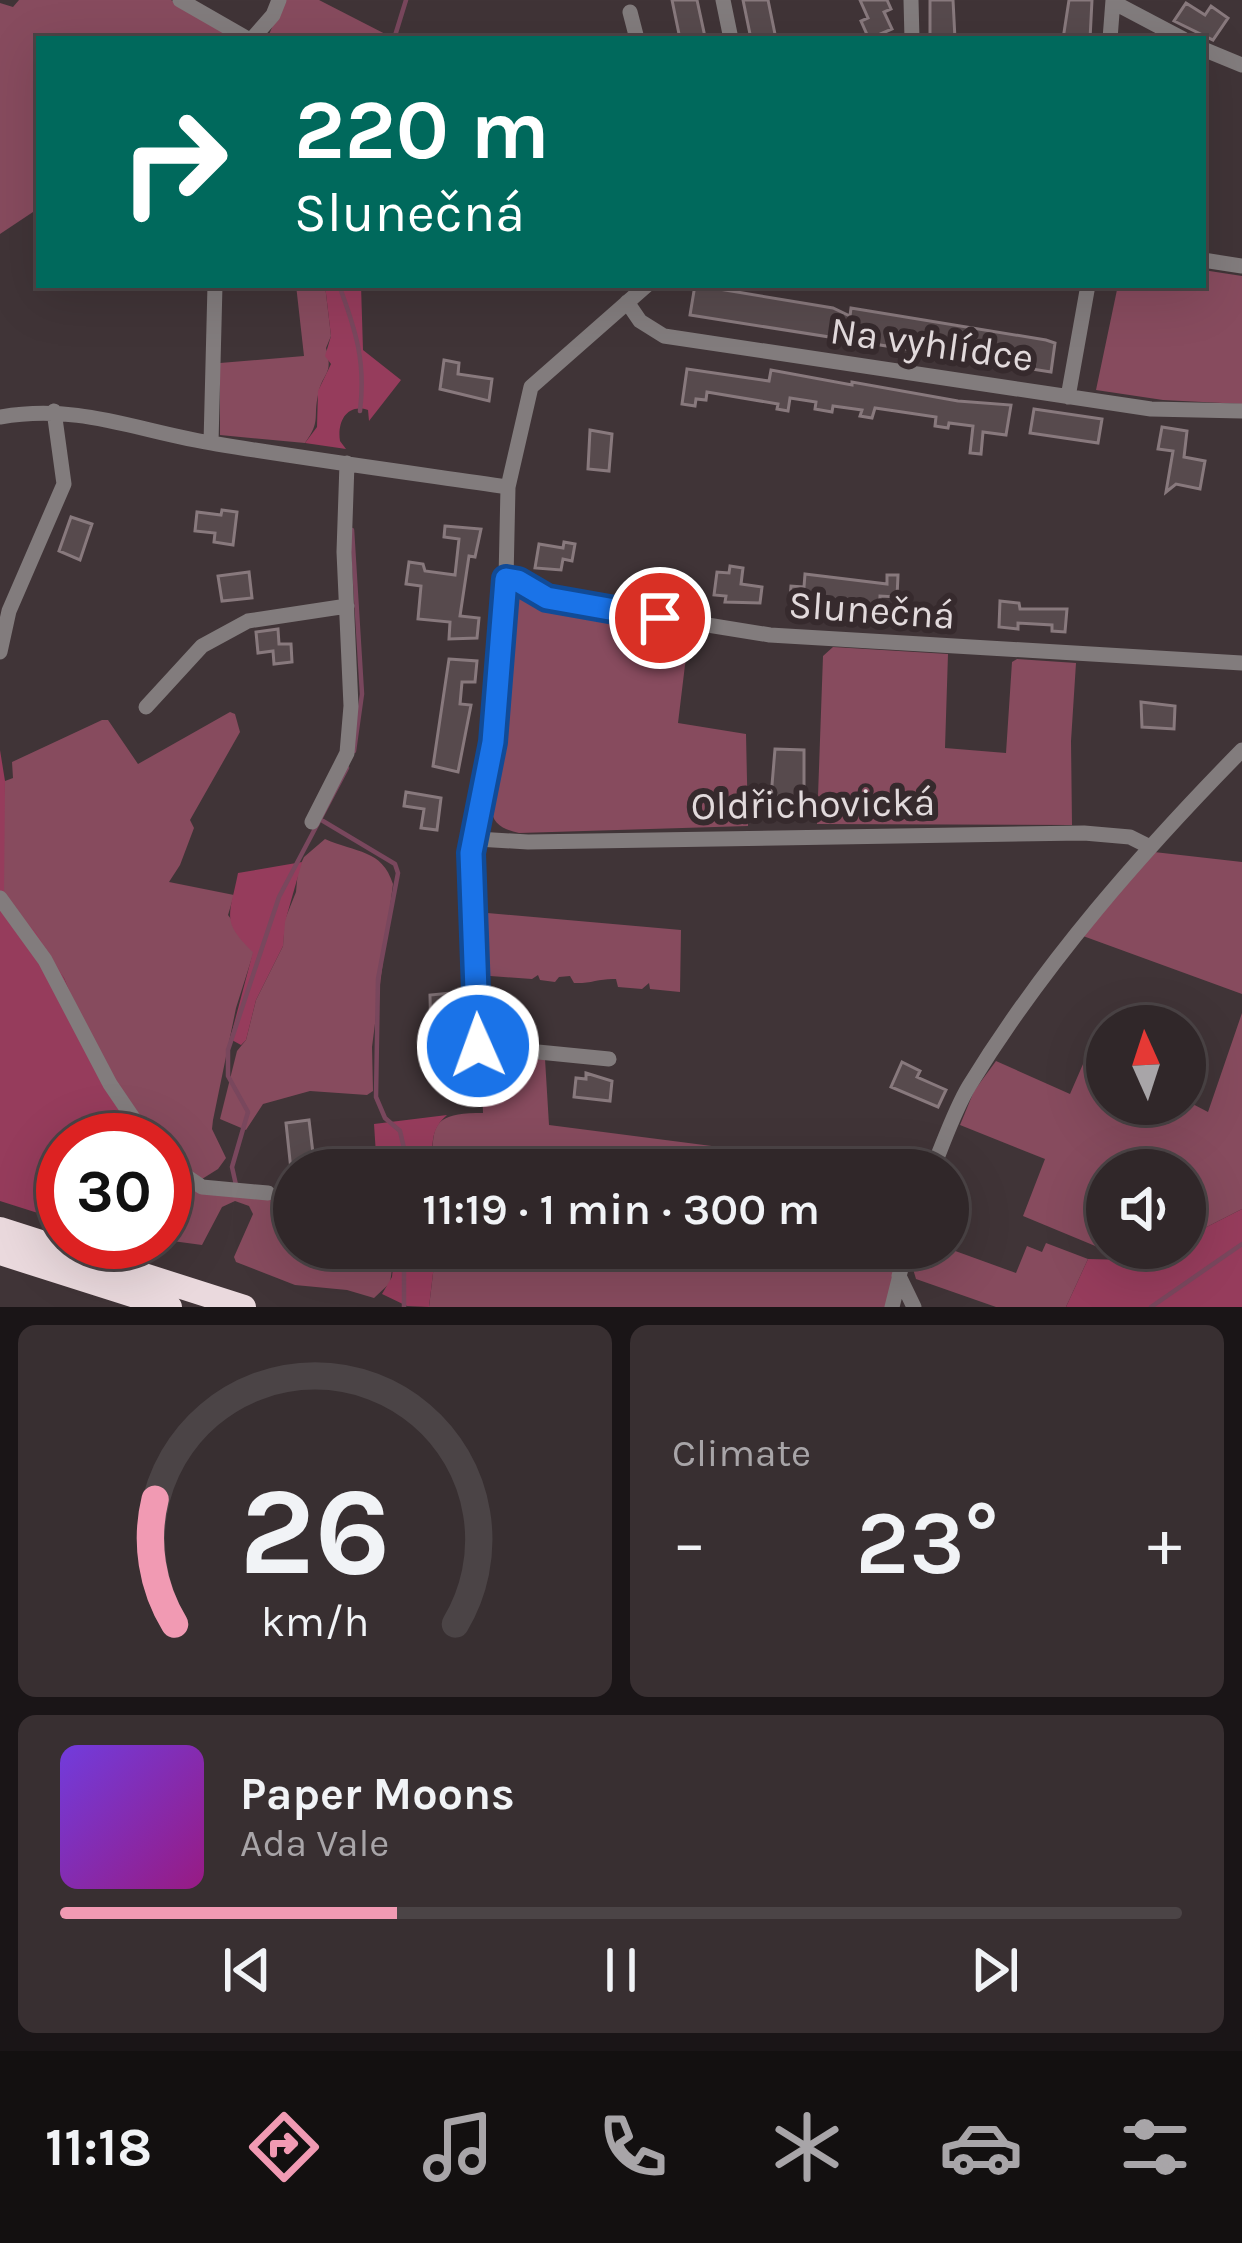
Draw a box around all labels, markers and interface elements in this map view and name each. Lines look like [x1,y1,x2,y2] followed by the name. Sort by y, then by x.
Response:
[294,81,550,179] text: 220 m
[96,84,252,240] icon: right
[294,181,525,245] text: Slunečná
[827,307,1036,381] street label: Na vyhlídce
[609,567,711,669] pin
[787,581,957,639] street label: Slunečná
[627,585,693,651] icon: arrive
[690,779,936,829] street label: Oldřichovická
[415,983,541,1109] position arrow
[1086,1005,1206,1125] north arrow
[1086,1005,1206,1269] map controls
[36,1113,192,1269] speed limit sign: 30
[1086,1149,1206,1269] button: sound
[422,1183,820,1235] text: 11:19 · 1 min · 300 m
[672,1430,811,1476] text: Climate
[239,1459,391,1604] text: 26
[856,1490,998,1596] text: 23°
[672,1504,707,1582] text: −
[1147,1504,1182,1582] text: +
[261,1597,369,1647] text: km/h
[240,1768,515,1820] text: Paper Moons
[240,1820,389,1866] text: Ada Vale
[214,1937,280,2003] icon: previous
[588,1937,654,2003] icon: pause
[962,1937,1028,2003] icon: next
[242,2105,326,2189] icon: directions
[416,2105,500,2189] icon: music
[591,2105,675,2189] icon: phone
[765,2105,849,2189] icon: climate
[939,2105,1023,2189] icon: car
[1113,2105,1197,2189] icon: filters
[45,2115,152,2179] text: 11:18

